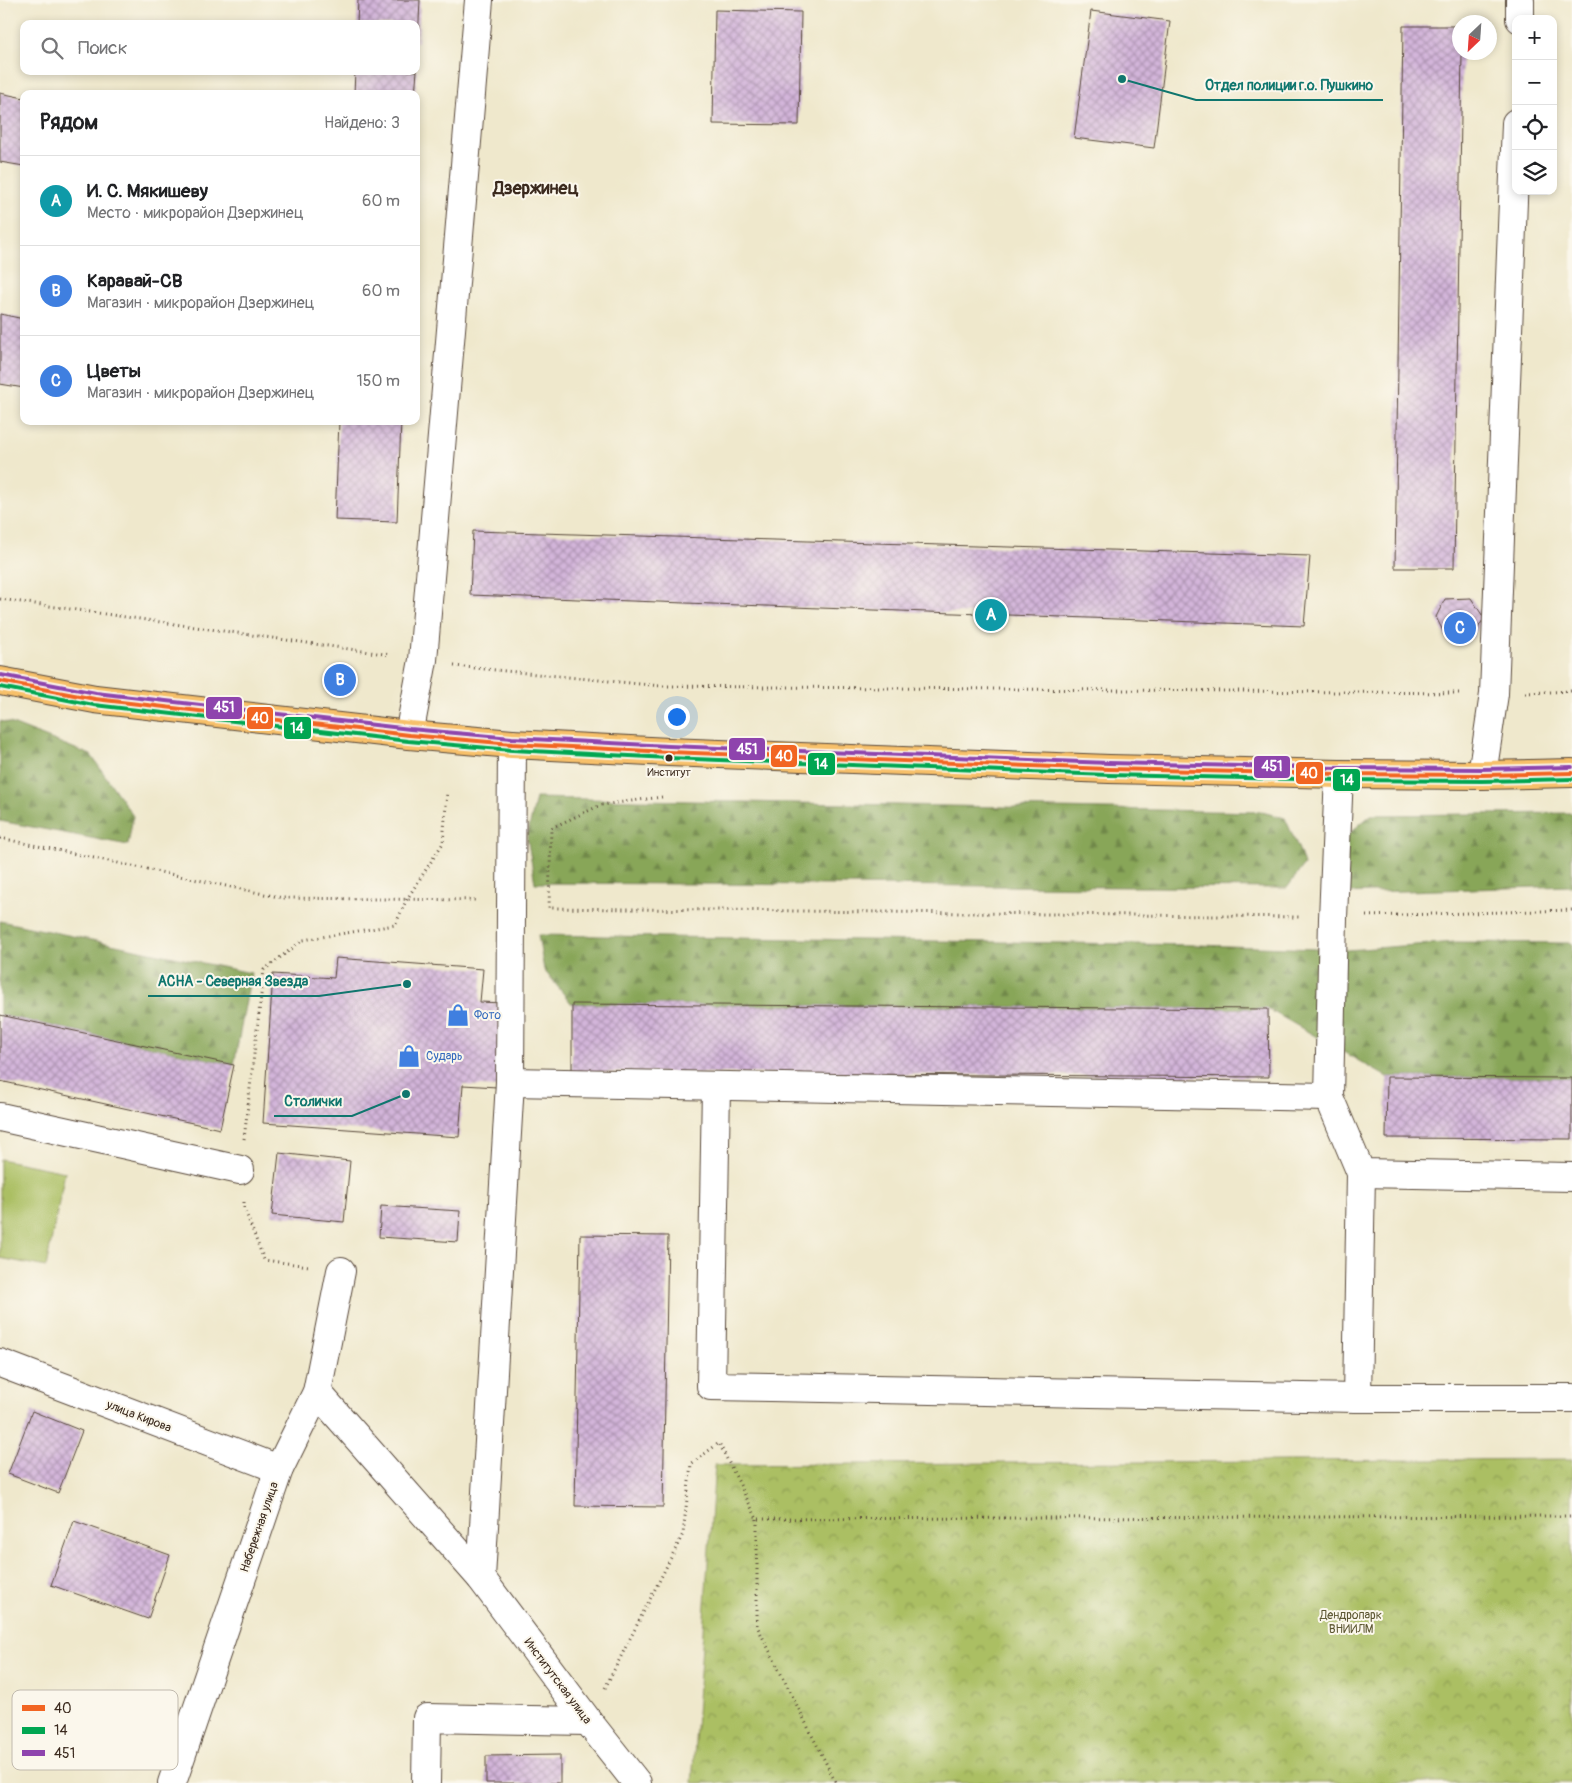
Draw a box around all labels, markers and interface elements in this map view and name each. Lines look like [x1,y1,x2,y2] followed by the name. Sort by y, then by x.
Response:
[1452,15,1497,60] north arrow
[1512,15,1557,195] map controls
[1512,15,1557,60] button: +
[20,20,420,75] search box
[38,34,66,62] icon: search
[78,36,128,60] text: Поиск
[1512,60,1557,105] button: −
[1196,71,1383,100] callout: Отдел полиции г.о. Пушкино
[1205,77,1373,94] text: Отдел полиции г.о. Пушкино
[1512,105,1557,150] button: locate
[40,109,98,136] text: Рядом
[324,113,400,133] text: Найдено: 3
[1512,150,1557,195] button: layers
[492,177,579,200] district label: Дзержинец
[87,179,208,203] text: И. С. Мякишеву
[51,191,61,211] text: A
[362,191,400,211] text: 60 m
[87,203,304,223] text: Место · микрорайон Дзержинец
[87,269,182,293] text: Каравай-СВ
[51,281,61,301] text: B
[362,281,400,301] text: 60 m
[87,293,315,313] text: Магазин · микрорайон Дзержинец
[87,359,141,383] text: Цветы
[51,371,61,391] text: C
[356,371,400,391] text: 150 m
[87,383,315,403] text: Магазин · микрорайон Дзержинец
[975,596,1007,634] pin: A
[1444,609,1476,647] pin: C
[324,661,356,699] pin: B
[205,696,243,720] line badge: 451
[213,699,235,716] text: 451
[664,704,690,730] your location
[246,706,274,730] line badge: 40
[251,710,269,727] text: 40
[283,716,312,740] line badge: 14
[290,720,305,737] text: 14
[728,737,766,761] line badge: 451
[736,741,758,758] text: 451
[770,744,798,768] line badge: 40
[775,748,793,765] text: 40
[807,752,836,776] line badge: 14
[664,753,674,763] marker: Институт
[1253,755,1291,779] line badge: 451
[814,756,829,773] text: 14
[1261,758,1283,775] text: 451
[1295,761,1324,785] line badge: 40
[1300,765,1318,782] text: 40
[647,766,691,779] place label: Институт
[1332,768,1361,792] line badge: 14
[1340,772,1355,789] text: 14
[148,967,319,996] callout: АСНА - Северная Звезда
[158,973,309,990] text: АСНА - Северная Звезда
[445,1002,471,1028] shop icon: Фото
[474,1008,501,1023] place label: Фото
[396,1043,422,1069] shop icon: Сударь
[426,1049,463,1064] place label: Сударь
[274,1087,352,1116] callout: Столички
[284,1093,342,1110] text: Столички
[103,1397,174,1436] street label: улица Кирова
[237,1480,282,1574] street label: Набережная улица
[1319,1608,1382,1637] park label: Дендропарк ВНИИЛМ
[520,1635,595,1727] street label: Институтская улица
[12,1690,178,1770] legend
[54,1700,72,1717] text: 40
[54,1722,68,1739] text: 14
[54,1745,75,1762] text: 451

